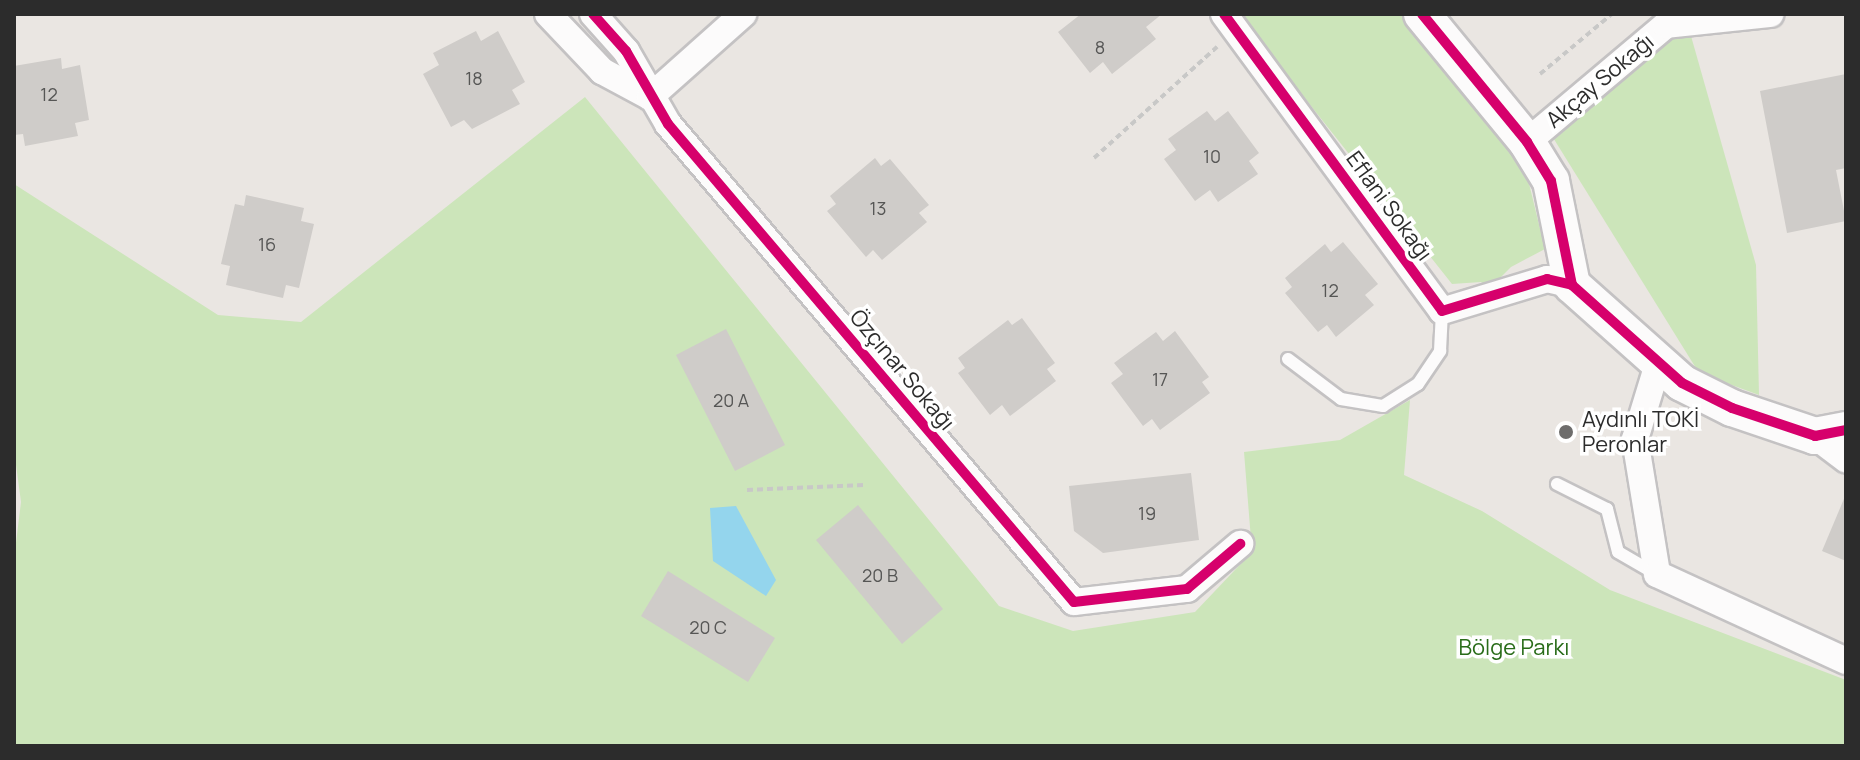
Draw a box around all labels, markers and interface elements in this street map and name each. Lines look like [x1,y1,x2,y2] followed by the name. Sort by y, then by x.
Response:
[1541,28,1659,134] street label: Akçay Sokağı
[1095,36,1105,58] house number: 8
[465,67,483,89] house number: 18
[40,83,58,105] house number: 12
[1203,145,1221,167] house number: 10
[1340,146,1438,266] street label: Eflani Sokağı
[870,197,886,219] house number: 13
[258,233,276,255] house number: 16
[1321,279,1339,301] house number: 12
[844,304,960,436] street label: Özçınar Sokağı
[1152,368,1168,390] house number: 17
[713,389,749,411] house number: 20 A
[1582,406,1699,458] place label: Aydınlı TOKİ Peronlar
[1557,423,1575,441] marker: Aydınlı TOKİ Peronlar
[1138,502,1156,524] house number: 19
[862,564,898,586] house number: 20 B
[689,616,727,638] house number: 20 C
[1459,635,1569,661] park label: Bölge Parkı

